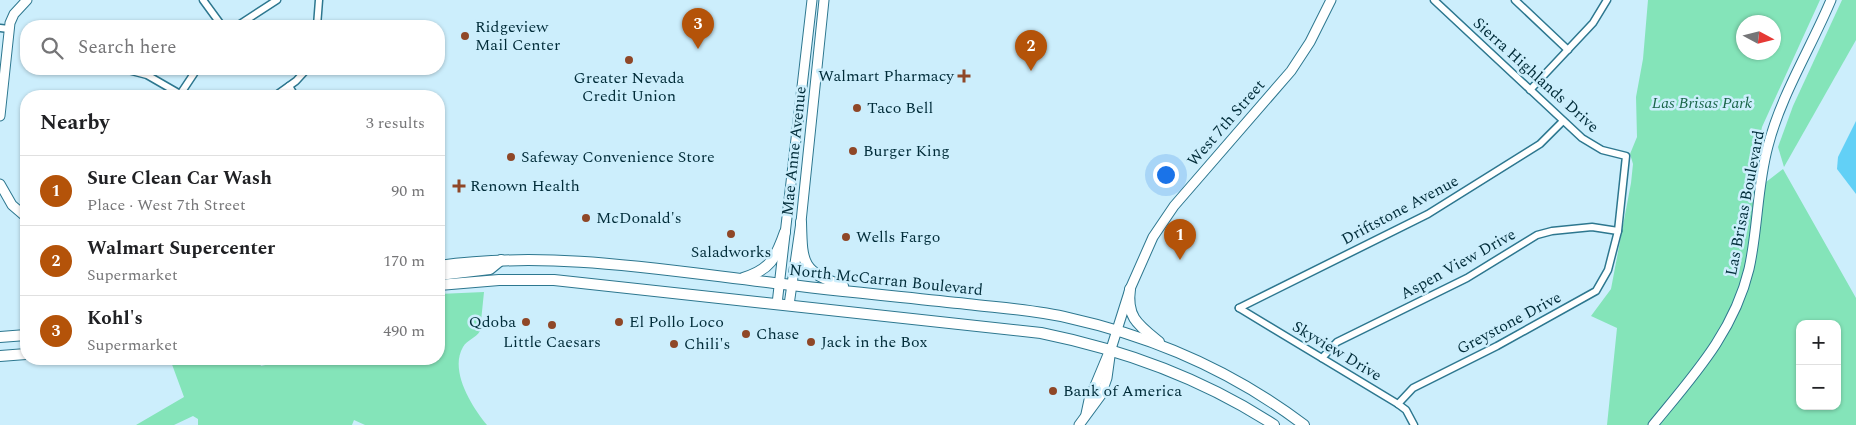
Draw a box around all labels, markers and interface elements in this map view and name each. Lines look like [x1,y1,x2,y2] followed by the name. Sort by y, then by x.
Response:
[682,8,714,49] pin: 3
[1468,12,1604,138] street label: Sierra Highlands Drive
[475,15,560,57] place label: Ridgeview Mail Center
[1736,15,1781,60] north arrow
[20,20,445,75] search box
[459,30,471,42] marker: Ridgeview Mail Center
[1015,30,1047,71] pin: 2
[78,33,177,62] text: Search here
[38,34,66,62] icon: search
[623,54,635,66] marker: Greater Nevada Credit Union
[818,64,955,88] place label: Walmart Pharmacy
[574,66,685,108] place label: Greater Nevada Credit Union
[958,70,970,82] marker: Walmart Pharmacy
[1181,74,1271,172] street label: West 7th Street
[775,85,813,217] street label: Mae Anne Avenue
[1652,91,1753,115] park label: Las Brisas Park
[867,96,933,120] place label: Taco Bell
[851,102,863,114] marker: Taco Bell
[40,107,110,139] text: Nearby
[366,111,425,135] text: 3 results
[1719,128,1771,278] street label: Las Brisas Boulevard
[863,139,950,163] place label: Burger King
[521,145,715,169] place label: Safeway Convenience Store
[847,145,859,157] marker: Burger King
[505,151,517,163] marker: Safeway Convenience Store
[1153,162,1179,188] your location
[87,164,272,193] text: Sure Clean Car Wash
[1337,169,1463,251] street label: Driftstone Avenue
[470,174,580,198] place label: Renown Health
[52,179,60,203] text: 1
[391,179,425,203] text: 90 m
[452,179,466,193] marker: Renown Health
[87,193,246,217] text: Place · West 7th Street
[596,206,682,230] place label: McDonald's
[580,212,592,224] marker: McDonald's
[1164,219,1196,260] pin: 1
[1396,222,1520,306] street label: Aspen View Drive
[856,225,940,249] place label: Wells Fargo
[725,228,737,240] marker: Saladworks
[840,231,852,243] marker: Wells Fargo
[87,234,275,263] text: Walmart Supercenter
[691,240,771,264] place label: Saladworks
[52,249,60,273] text: 2
[383,249,425,273] text: 170 m
[788,258,984,302] street label: North McCarran Boulevard
[87,263,178,287] text: Supermarket
[1452,285,1566,361] street label: Greystone Drive
[87,304,143,333] text: Kohl's
[469,310,516,334] place label: Qdoba
[629,310,724,334] place label: El Pollo Loco
[1288,315,1386,387] street label: Skyview Drive
[520,316,532,328] marker: Qdoba
[613,316,625,328] marker: El Pollo Loco
[52,319,60,343] text: 3
[383,319,425,343] text: 490 m
[546,319,558,331] marker: Little Caesars
[1796,320,1841,410] map controls
[1796,320,1841,365] button: +
[756,322,799,346] place label: Chase
[740,328,752,340] marker: Chase
[503,330,601,354] place label: Little Caesars
[821,330,927,354] place label: Jack in the Box
[684,332,730,356] place label: Chili's
[87,333,178,357] text: Supermarket
[805,336,817,348] marker: Jack in the Box
[668,338,680,350] marker: Chili's
[1796,365,1841,410] button: −
[1063,379,1182,403] place label: Bank of America
[1047,385,1059,397] marker: Bank of America

